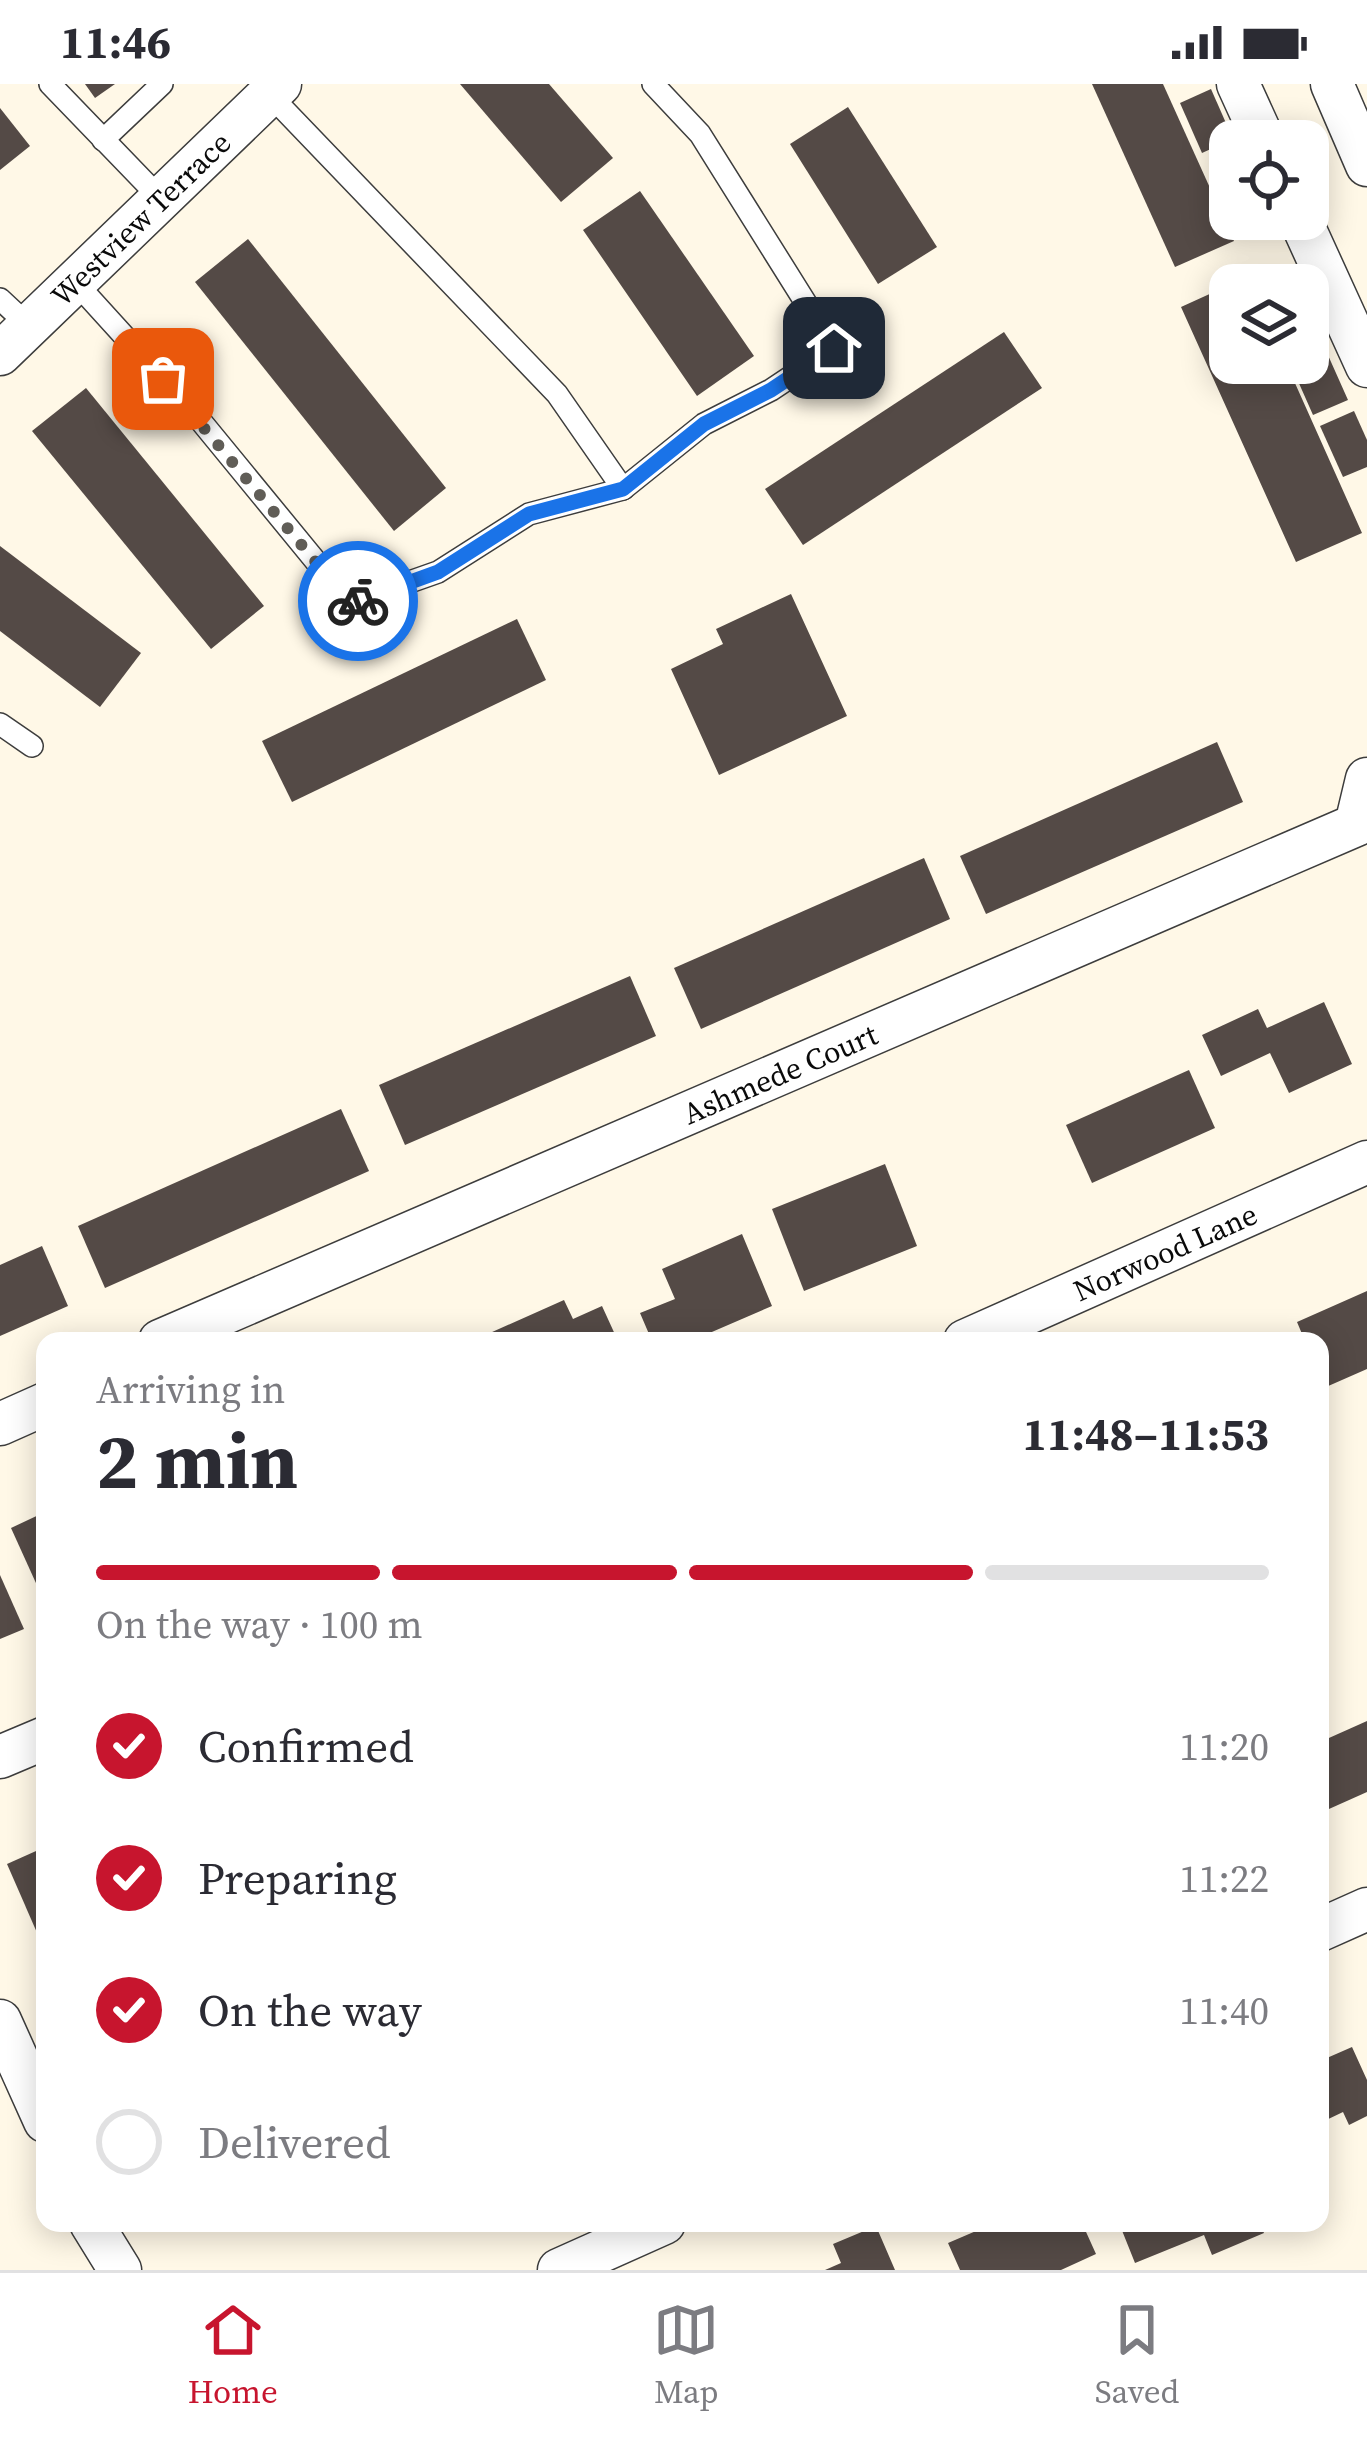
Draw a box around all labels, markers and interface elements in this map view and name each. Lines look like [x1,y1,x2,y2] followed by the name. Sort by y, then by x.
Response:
[60,11,171,73] text: 11:46
[1209,120,1329,384] map controls
[1209,120,1329,240] button: locate
[41,122,239,315] street label: Westview Terrace
[1209,264,1329,384] button: layers
[783,297,885,399] pin
[801,315,867,381] icon: home
[112,328,214,430] pin
[130,346,196,412] icon: bag
[298,541,418,661] courier
[325,568,391,634] icon: bike
[676,1013,884,1134] street label: Ashmede Court
[1067,1193,1263,1311] street label: Norwood Lane
[96,1363,285,1416] text: Arriving in
[1023,1403,1269,1465] text: 11:48–11:53
[96,1407,298,1514] text: 2 min
[96,1598,423,1651] text: On the way · 100 m
[96,1713,162,1779] icon: check
[198,1715,414,1777] text: Confirmed
[1179,1720,1269,1773] text: 11:20
[96,1845,162,1911] icon: check
[198,1847,397,1909] text: Preparing
[1179,1852,1269,1905] text: 11:22
[96,1977,162,2043] icon: check
[198,1979,422,2041] text: On the way
[1179,1984,1269,2037] text: 11:40
[198,2111,390,2173] text: Delivered
[188,2297,278,2414] tab: Home
[653,2297,719,2414] tab: Map
[1095,2297,1179,2414] tab: Saved

